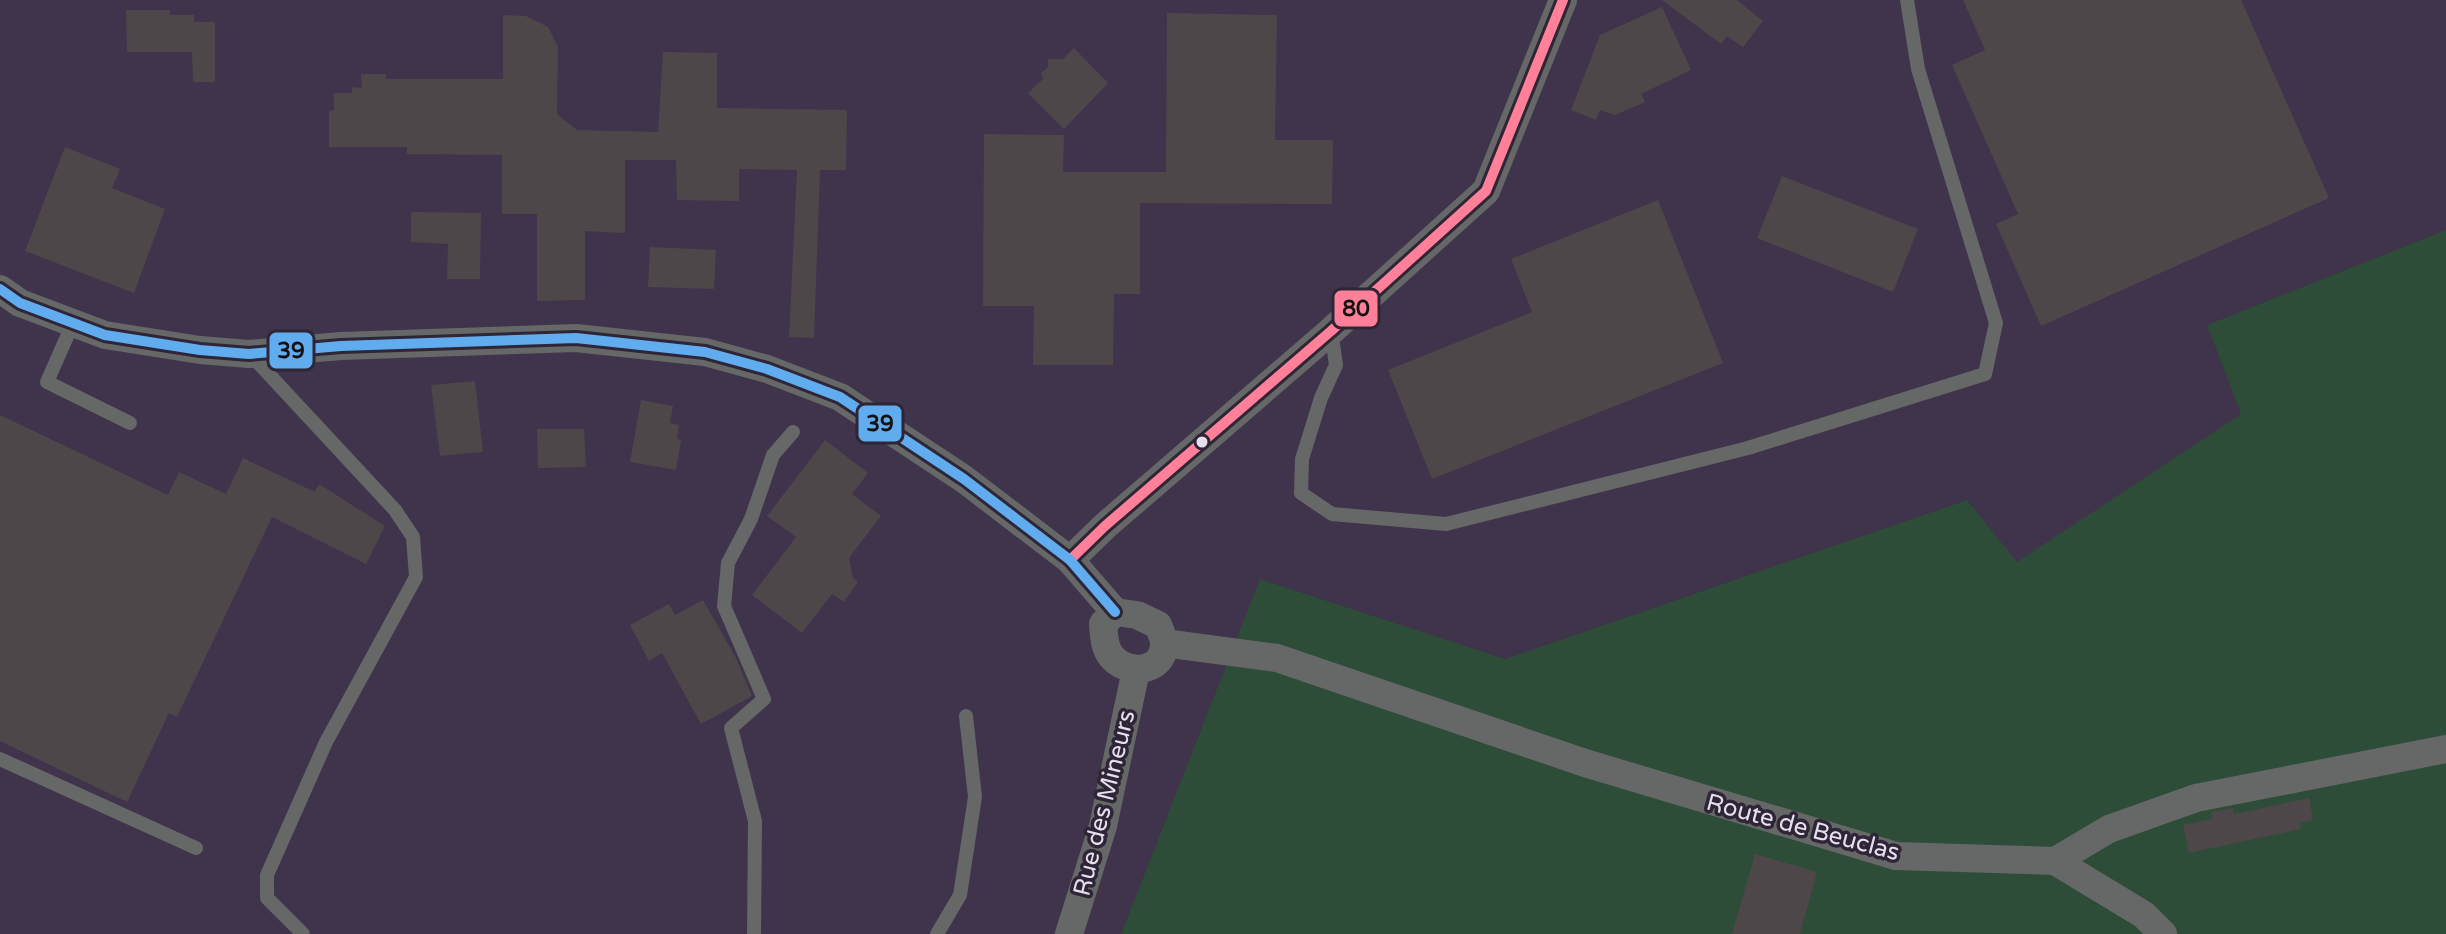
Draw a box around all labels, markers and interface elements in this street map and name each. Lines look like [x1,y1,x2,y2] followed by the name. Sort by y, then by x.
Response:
[1333,289,1379,328] line badge: 80
[1342,296,1370,322] text: 80
[268,331,314,370] line badge: 39
[277,338,305,364] text: 39
[857,404,903,443] line badge: 39
[866,411,894,437] text: 39
[1194,434,1210,450] unlabelled marker
[1067,707,1142,899] street label: Rue des Mineurs
[1703,788,1903,867] street label: Route de Beuclas

